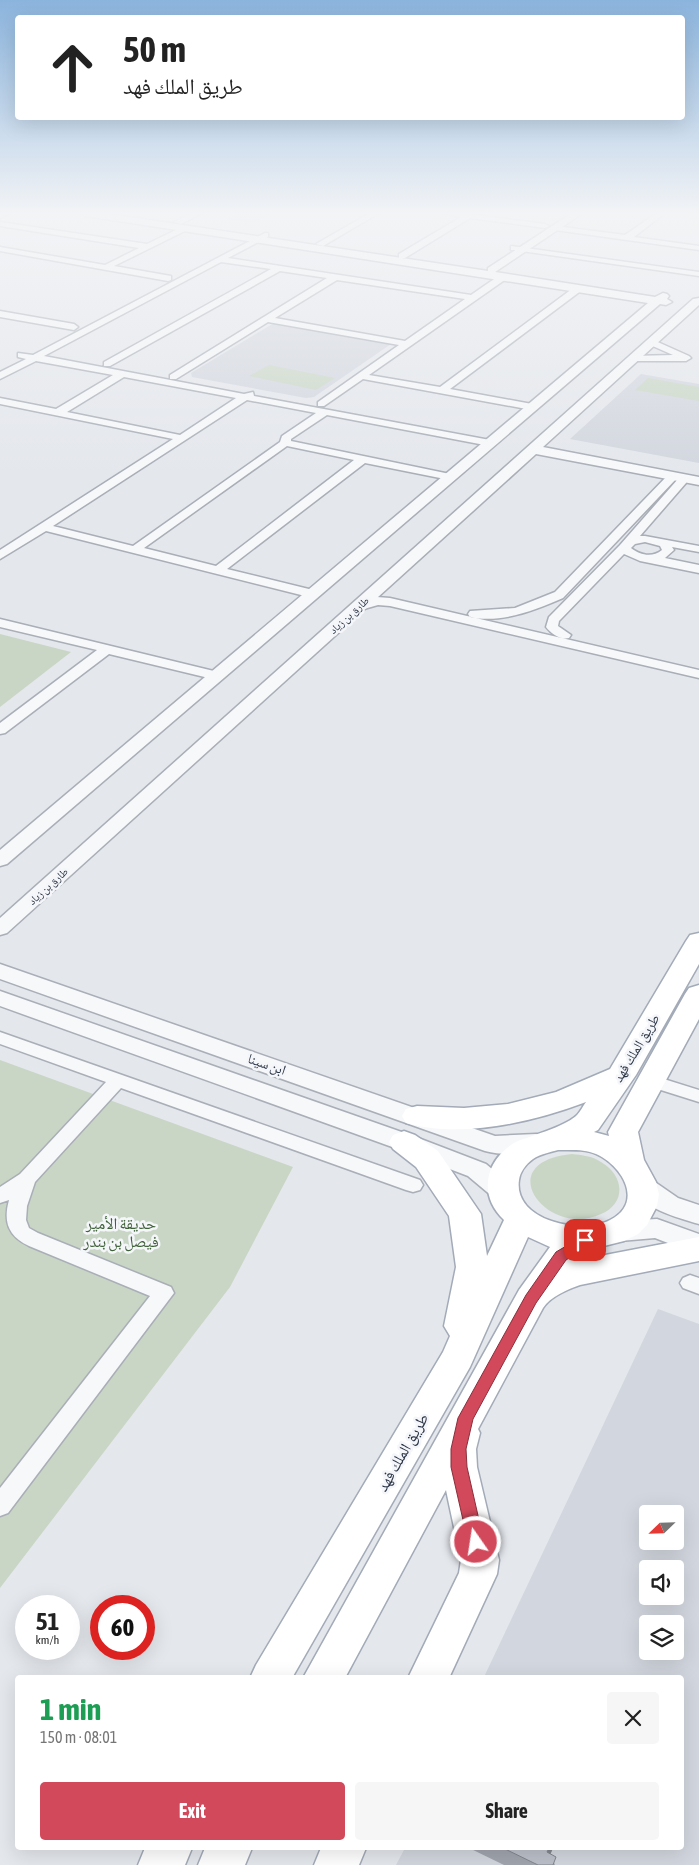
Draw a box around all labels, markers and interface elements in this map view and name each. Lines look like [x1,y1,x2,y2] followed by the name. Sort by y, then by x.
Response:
[123,29,186,69] text: 50 m
[40,35,105,100] icon: ahead
[123,73,243,99] text: طريق الملك فهد
[327,594,372,637] street label: طارق بن زياد
[26,865,71,908] street label: طارق بن زياد
[610,1011,664,1086] street label: طريق الملك فهد
[246,1050,288,1079] street label: ابن سينا
[82,1214,159,1252] park label: حديقة الأمير فيصل بن بندر
[564,1219,606,1261] pin
[571,1226,599,1254] icon: arrive
[372,1410,433,1495] street label: طريق الملك فهد
[639,1505,684,1550] north arrow
[639,1505,684,1660] map controls
[449,1515,501,1567] position arrow
[639,1560,684,1605] button: sound
[90,1595,155,1660] speed limit sign: 60
[36,1607,59,1635] text: 51
[639,1615,684,1660] button: layers
[36,1633,59,1647] text: km/h
[40,1692,101,1726] text: 1 min
[607,1692,659,1744] button: close
[40,1728,117,1746] text: 150 m · 08:01
[40,1782,345,1840] button: Exit
[355,1782,659,1840] button: Share

